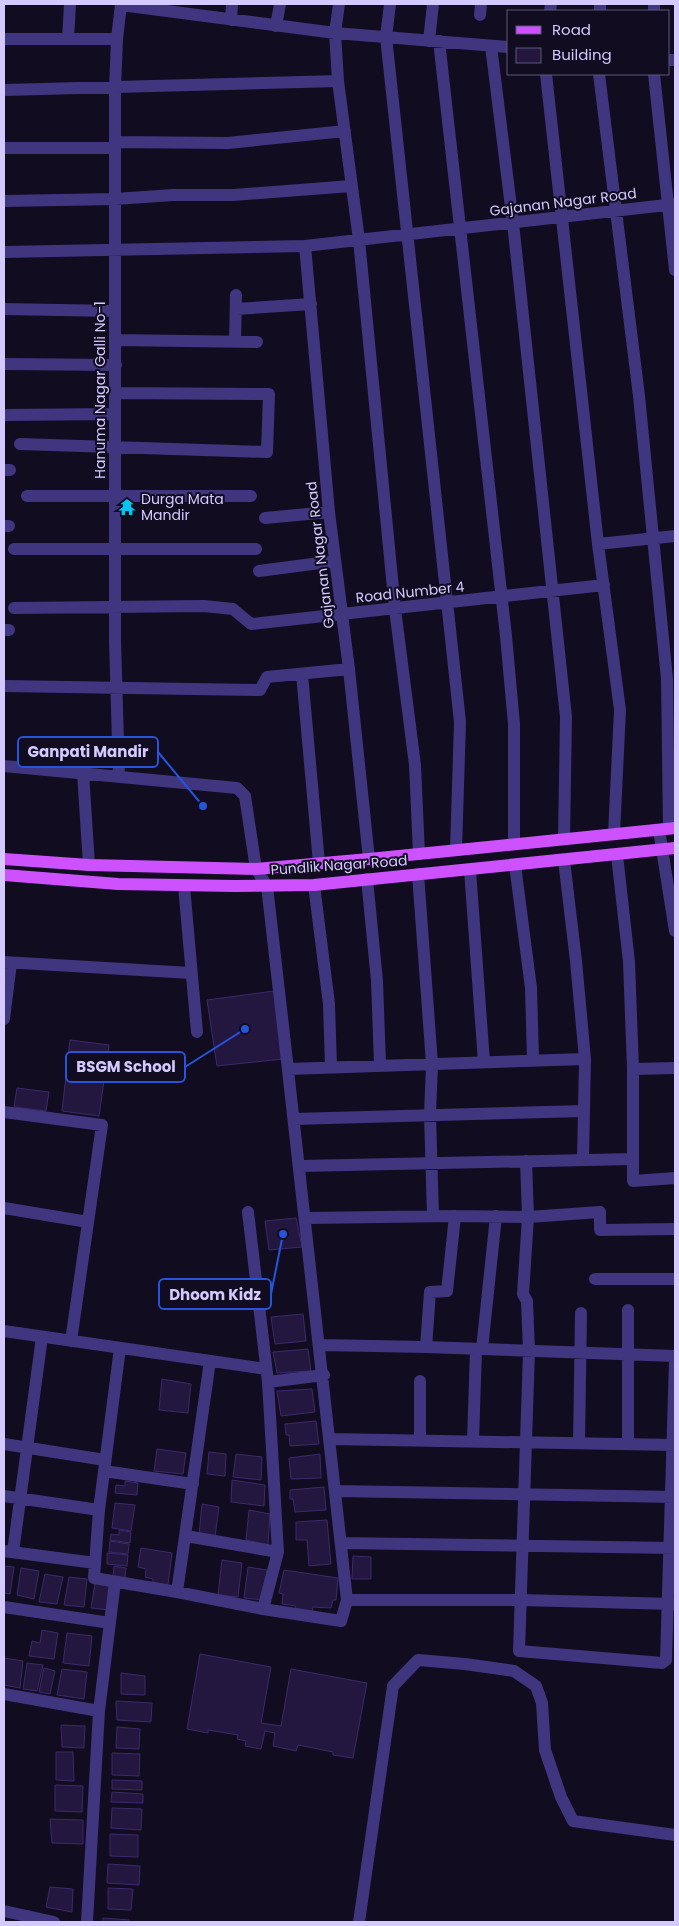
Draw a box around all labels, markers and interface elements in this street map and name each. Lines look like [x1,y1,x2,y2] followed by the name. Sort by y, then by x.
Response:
[507,10,669,75] legend
[552,19,591,40] text: Road
[552,44,612,65] text: Building
[488,183,638,221] street label: Gajanan Nagar Road
[90,301,110,479] street label: Hanuma Nagar Galli No-1
[301,480,339,630] street label: Gajanan Nagar Road
[141,489,224,525] place label: Durga Mata Mandir
[117,497,137,517] temple icon: Durga Mata Mandir
[355,576,466,608] street label: Road Number 4
[18,737,158,767] callout: Ganpati Mandir
[28,741,149,762] text: Ganpati Mandir
[270,850,408,880] street label: Pundlik Nagar Road
[66,1052,185,1082] callout: BSGM School
[76,1056,176,1077] text: BSGM School
[159,1279,271,1309] callout: Dhoom Kidz
[169,1284,261,1305] text: Dhoom Kidz

